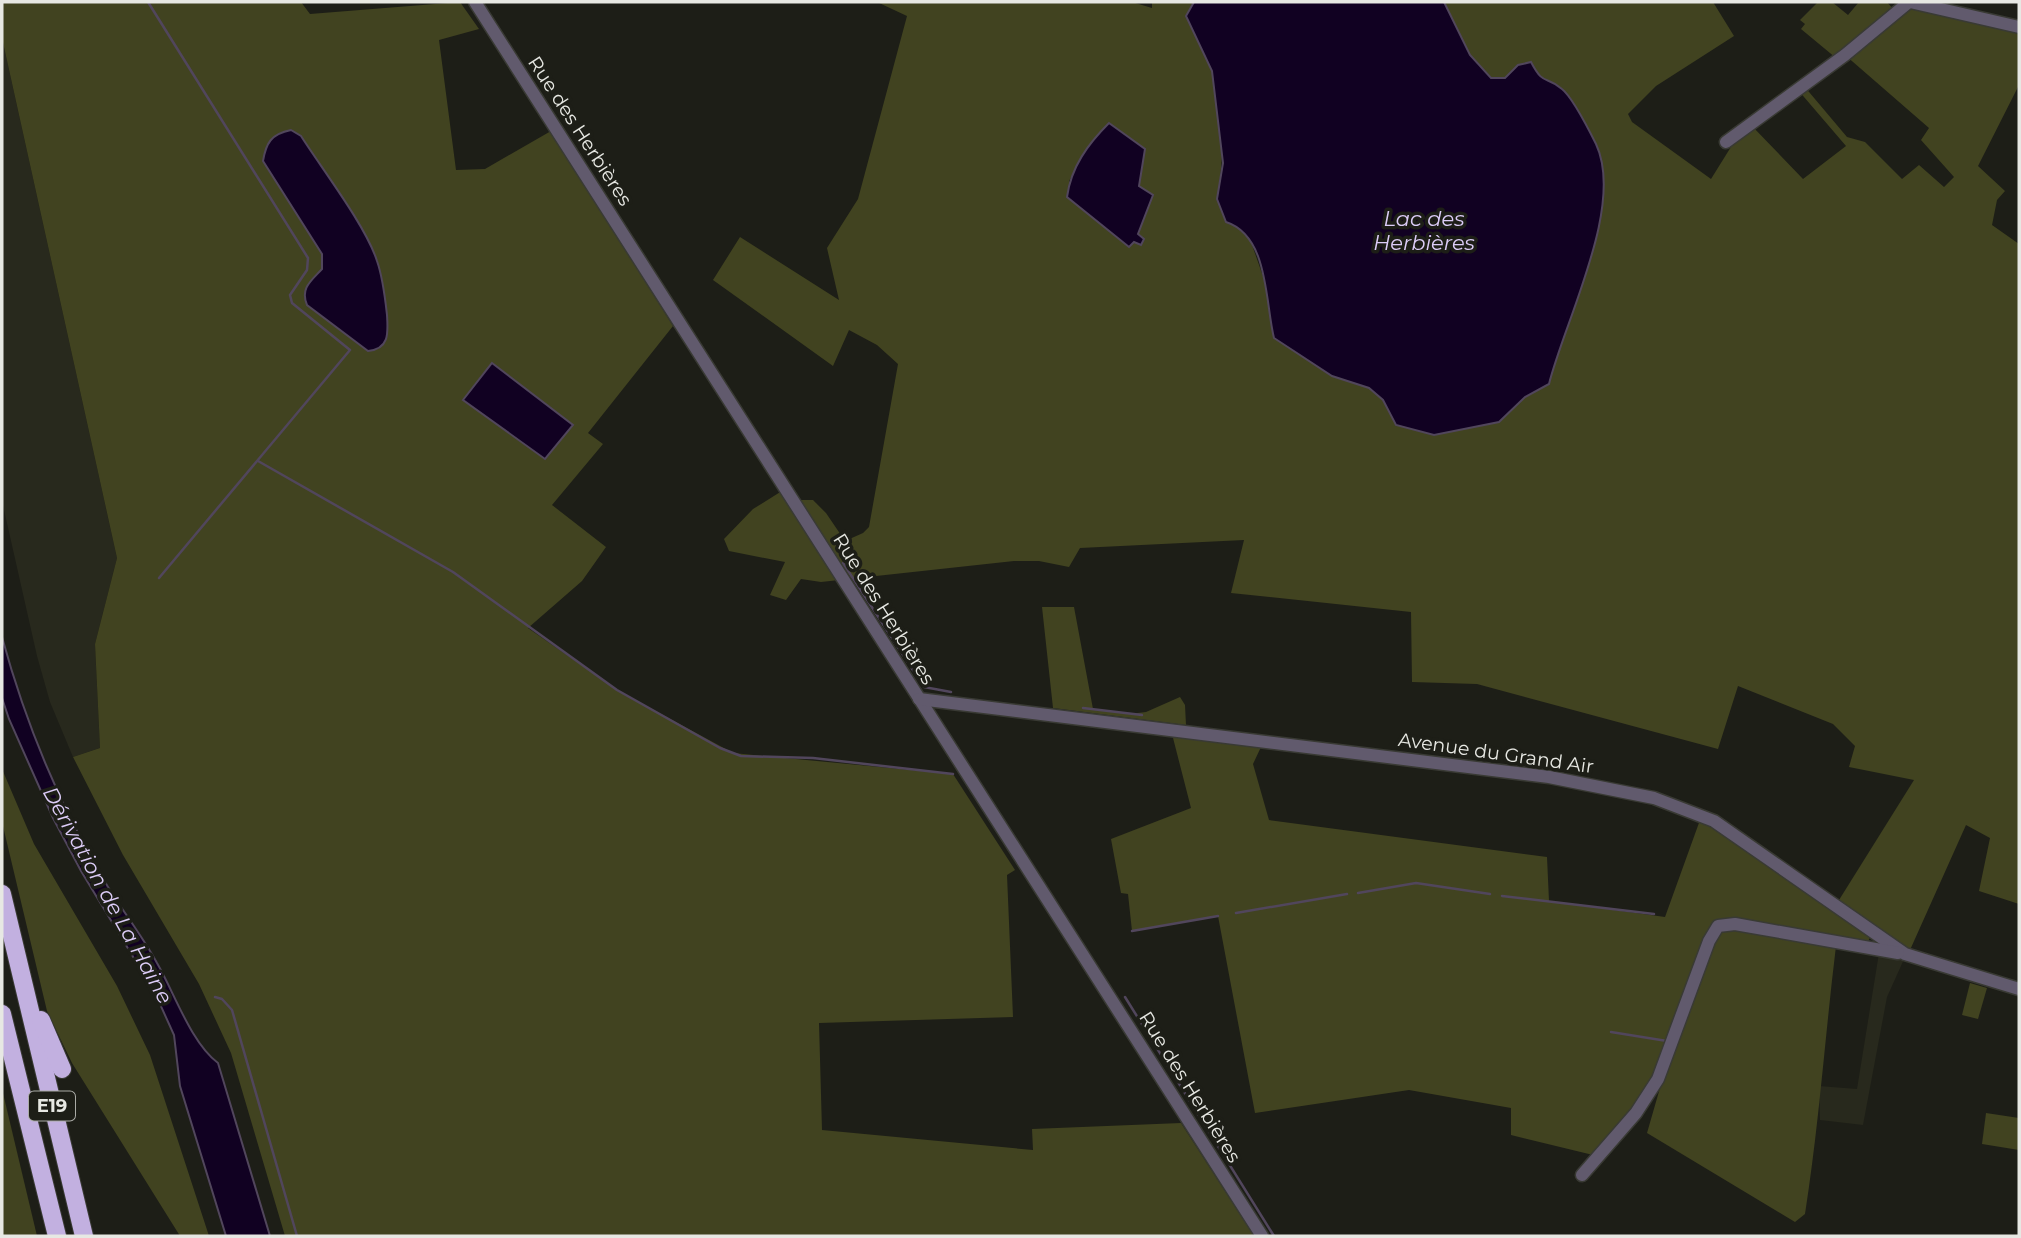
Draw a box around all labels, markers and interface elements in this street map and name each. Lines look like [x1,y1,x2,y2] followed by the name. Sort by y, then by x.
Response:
[523,52,637,210] street label: Rue des Herbières
[1373,206,1475,255] water label: Lac des Herbières
[828,529,940,689] street label: Rue des Herbières
[1397,728,1595,778] street label: Avenue du Grand Air
[38,782,178,1008] water label: Dérivation de La Haine
[1134,1007,1246,1167] street label: Rue des Herbières
[29,1092,75,1120] road number: E19

